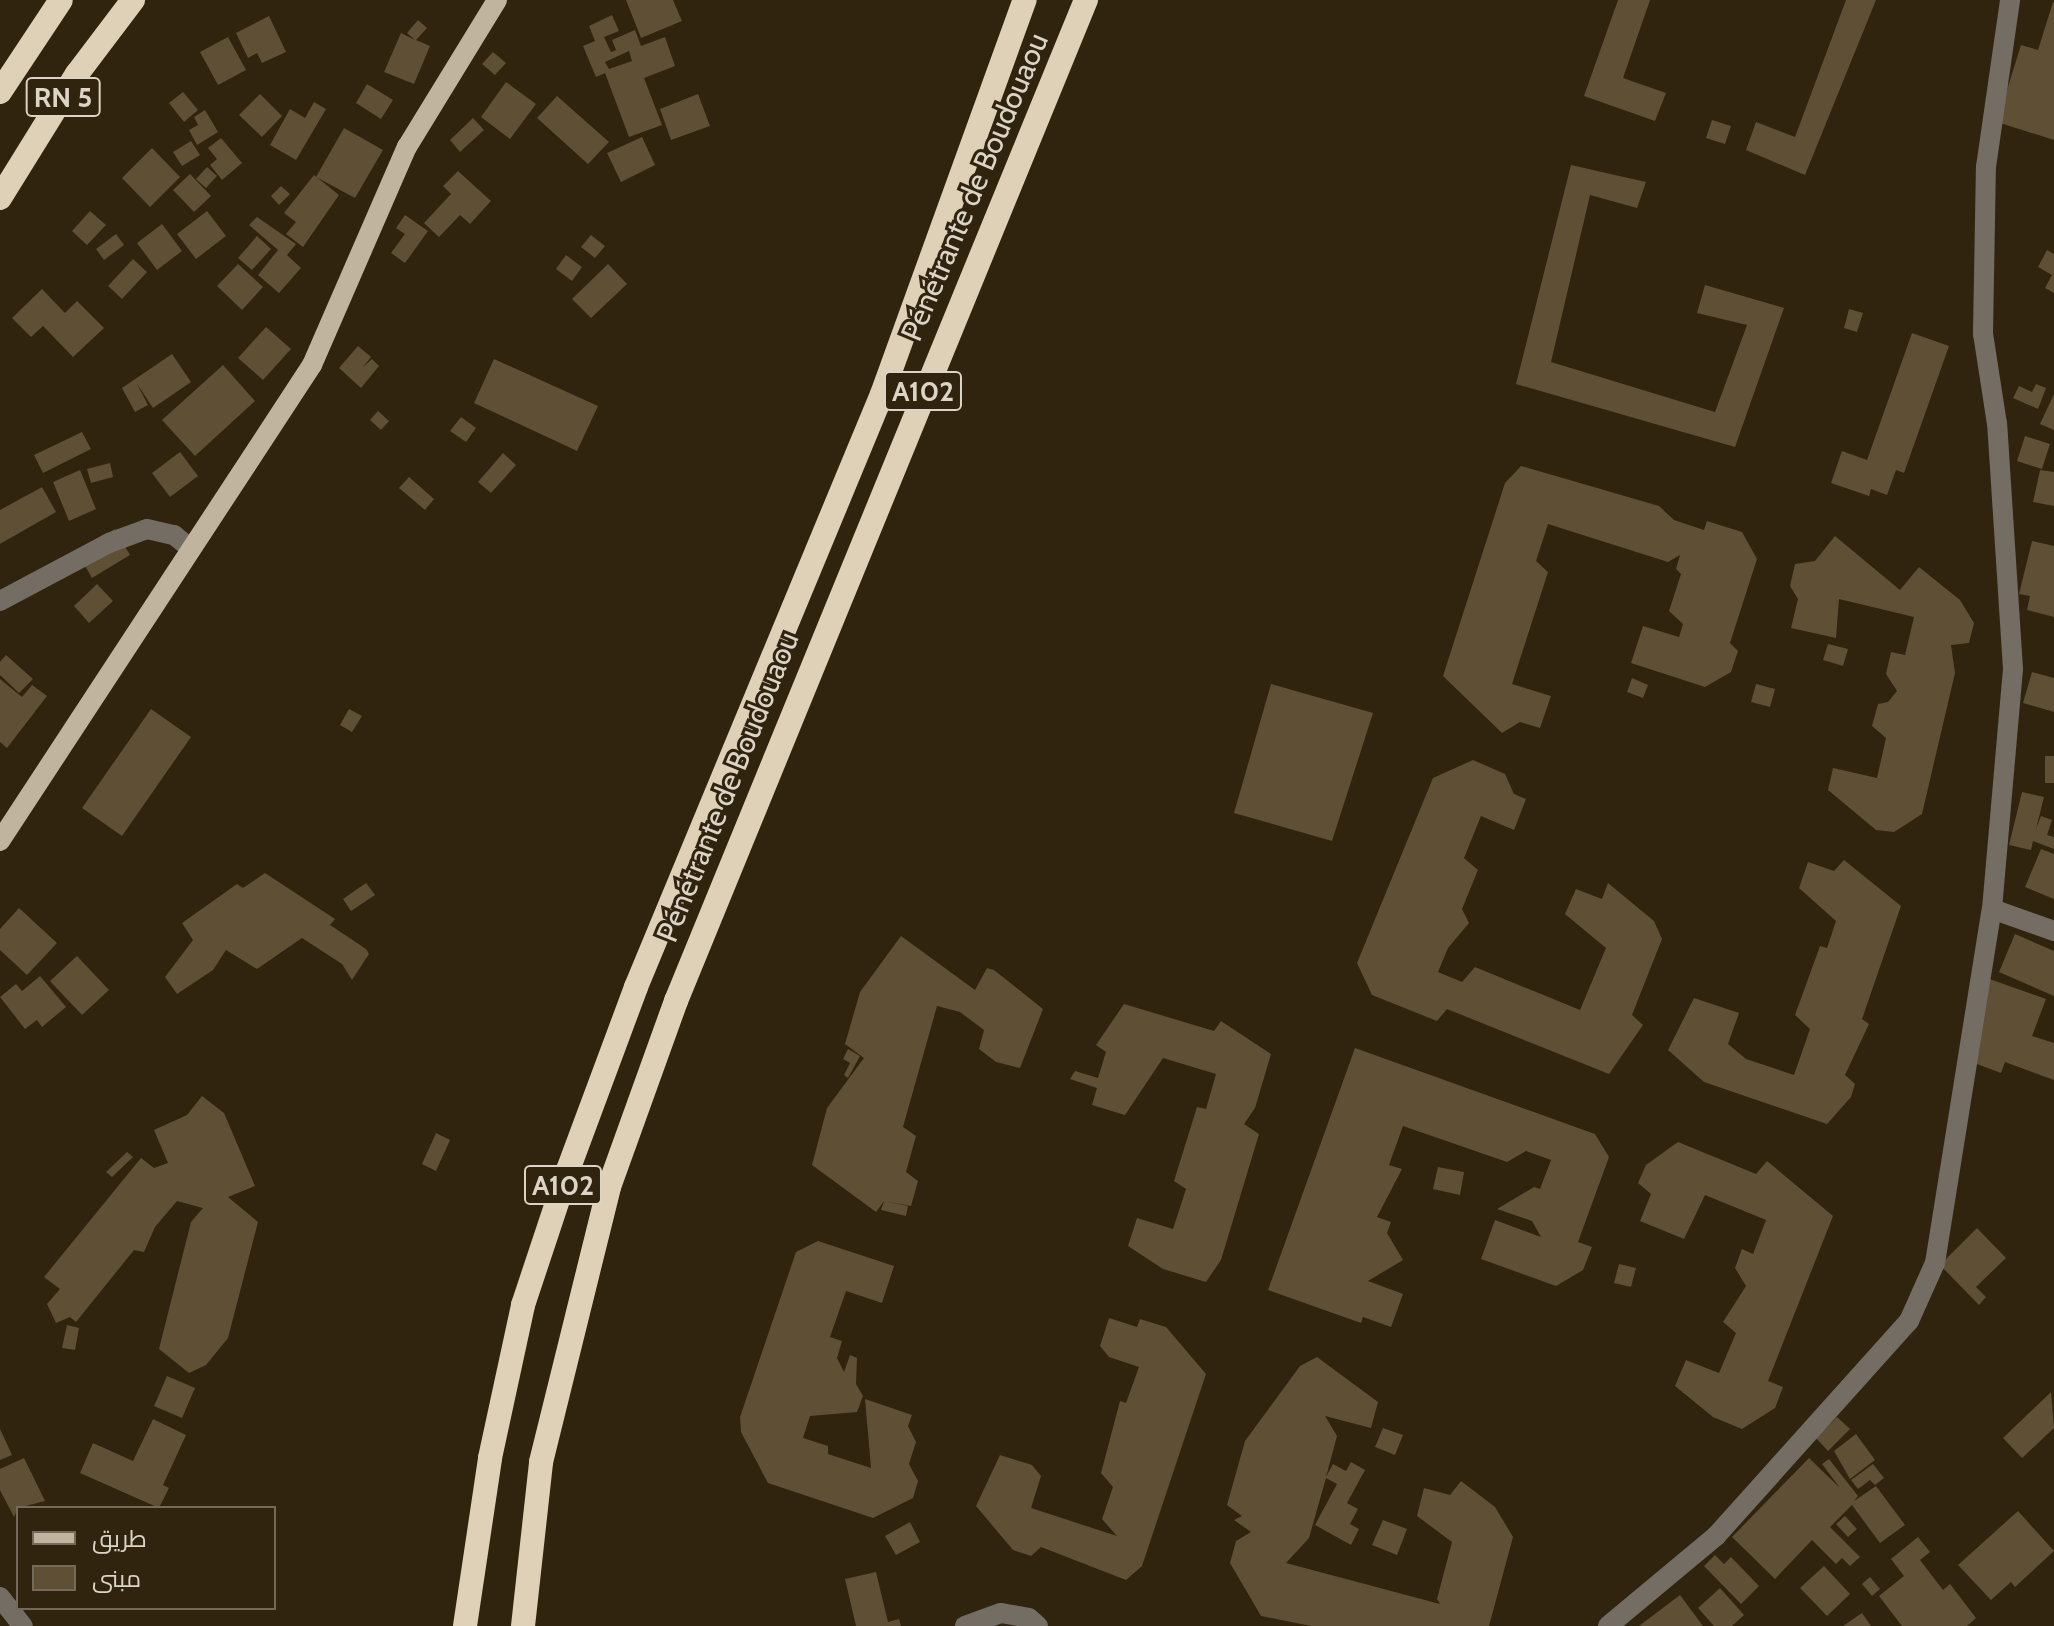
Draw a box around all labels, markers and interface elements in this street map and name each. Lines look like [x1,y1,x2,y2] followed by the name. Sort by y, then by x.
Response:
[894,28,1056,346] street label: Pénétrante de Boudouaou
[25,73,101,121] road number: RN 5
[883,367,963,415] road number: A102
[649,627,807,947] street label: Pénétrante de Boudouaou
[523,1161,603,1209] road number: A102
[16,1506,276,1610] legend
[92,1524,147,1553] text: طريق
[92,1564,141,1593] text: مبنى

